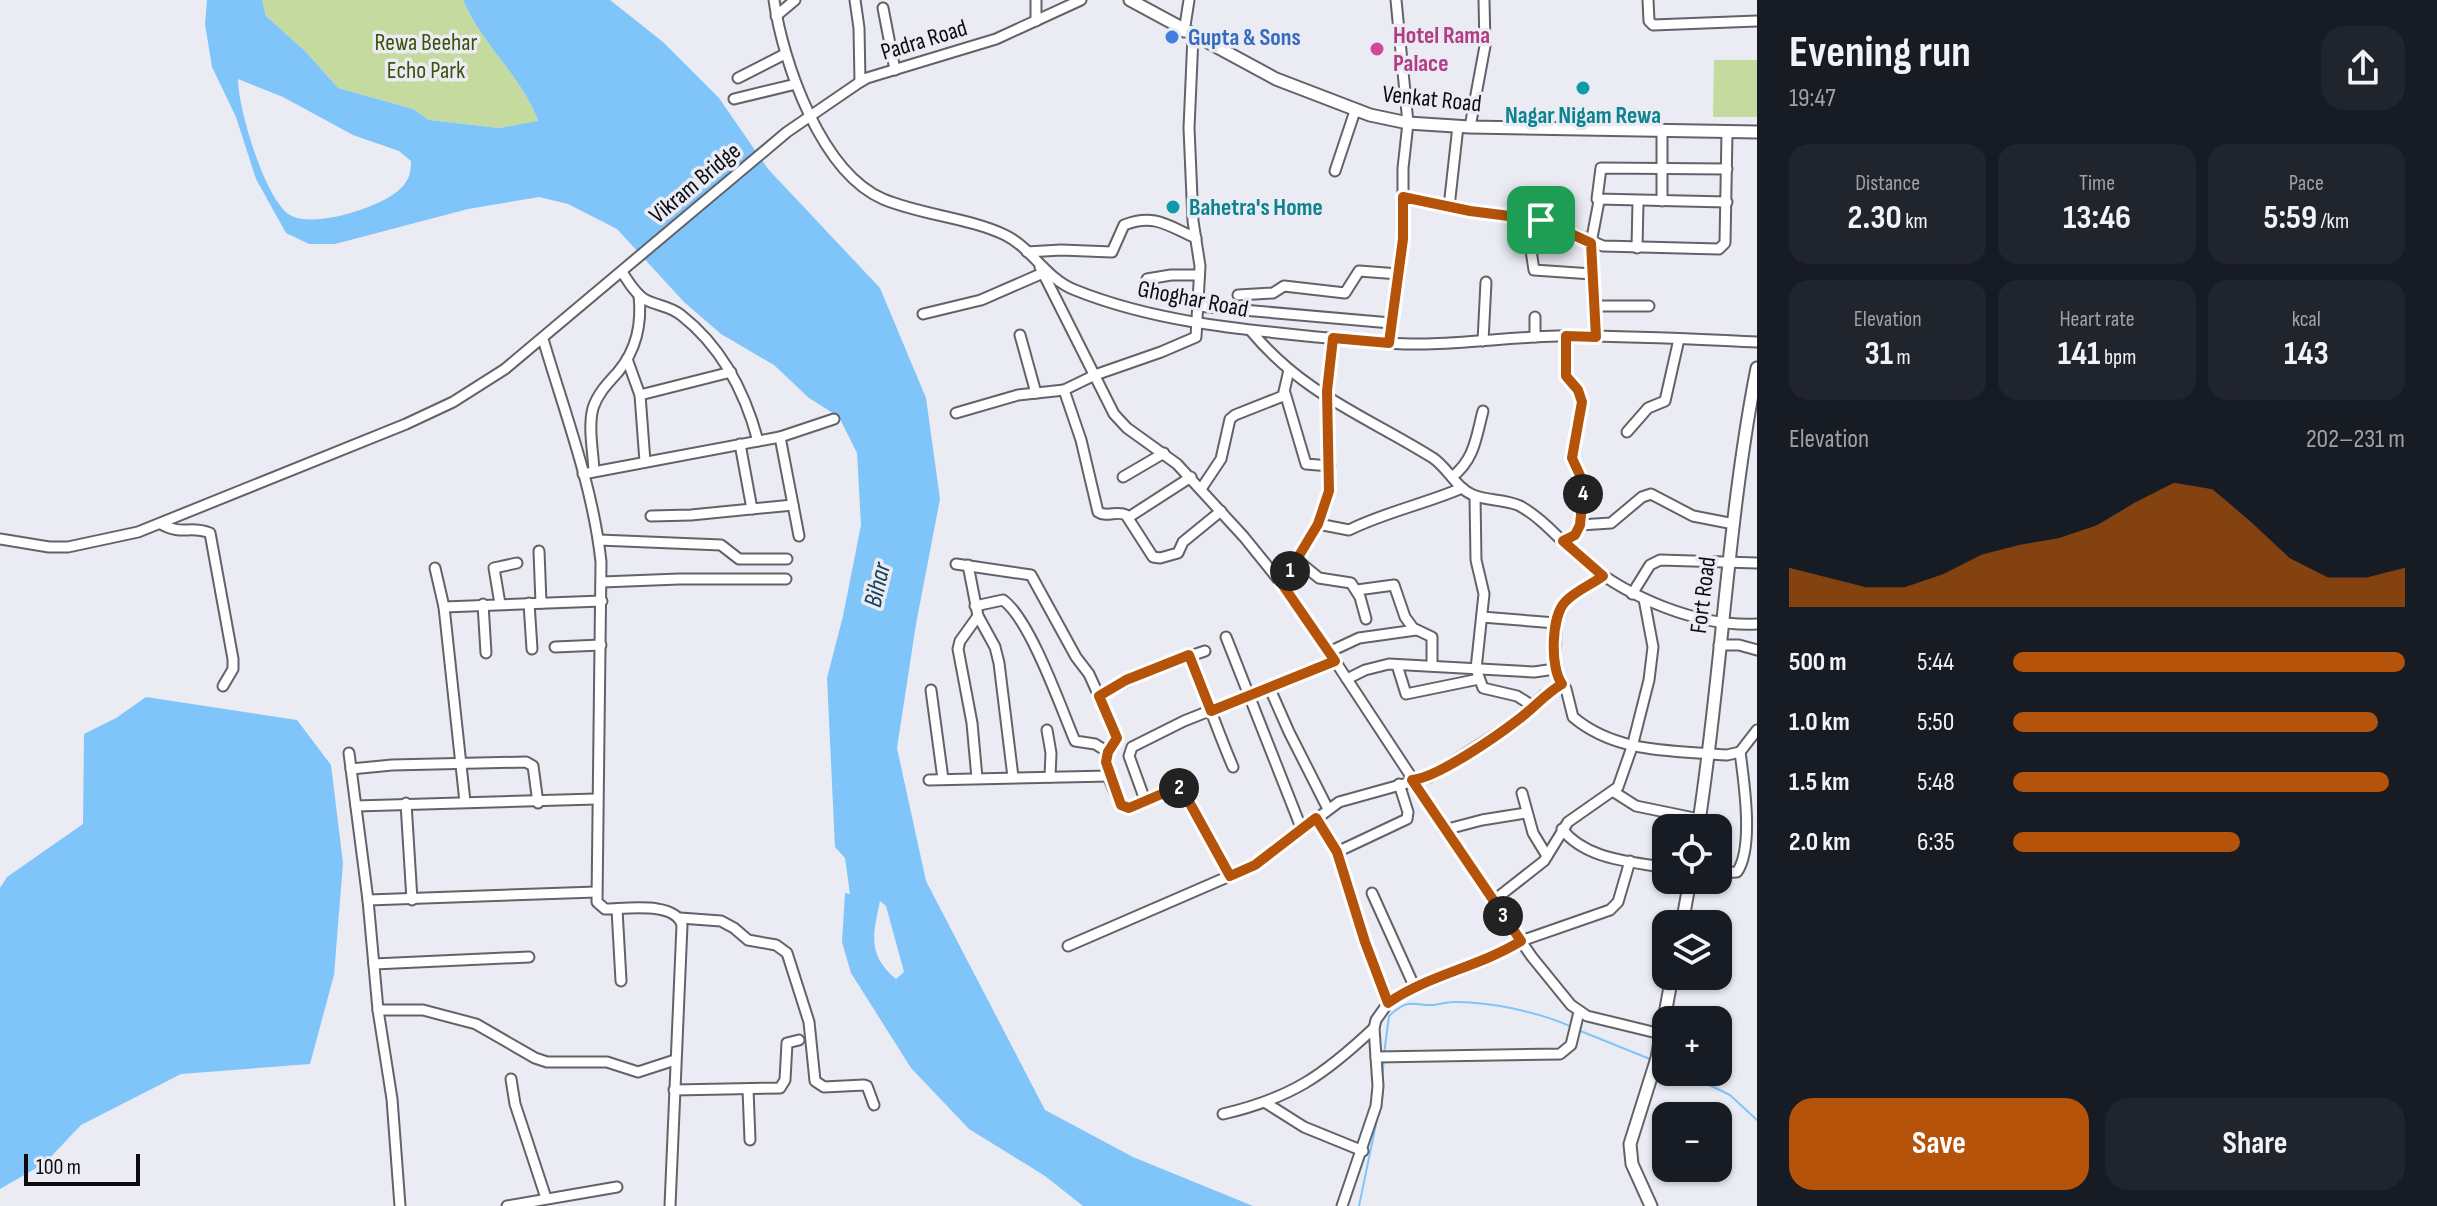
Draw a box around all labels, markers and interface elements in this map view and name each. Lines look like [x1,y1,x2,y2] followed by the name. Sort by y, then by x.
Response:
[877,13,971,67] street label: Padra Road
[1393,21,1490,78] place label: Hotel Rama Palace
[1188,23,1301,52] place label: Gupta & Sons
[1789,26,1971,79] text: Evening run
[2321,26,2405,110] button: share
[375,28,478,85] park label: Rewa Beehar Echo Park
[1163,28,1181,46] marker: Gupta & Sons
[1368,40,1386,58] marker: Hotel Rama Palace
[1381,79,1483,119] street label: Venkat Road
[1574,79,1592,97] marker: Nagar Nigam Rewa
[1789,83,1836,114] text: 19:47
[1505,101,1661,130] place label: Nagar Nigam Rewa
[643,136,747,230] street label: Vikram Bridge
[1855,170,1920,197] text: Distance
[2079,170,2115,197] text: Time
[2289,170,2324,197] text: Pace
[1507,186,1575,254] pin
[1189,193,1323,222] place label: Bahetra's Home
[1848,197,1902,238] text: 2.30
[2063,197,2131,238] text: 13:46
[2263,197,2317,238] text: 5:59
[1164,198,1182,216] marker: Bahetra's Home
[1519,198,1563,242] icon: arrive
[1902,208,1928,235] text: km
[2317,208,2349,235] text: /km
[1135,274,1251,324] street label: Ghoghar Road
[1854,306,1922,333] text: Elevation
[2059,306,2135,333] text: Heart rate
[2292,306,2321,333] text: kcal
[1865,333,1893,374] text: 31
[2058,333,2100,374] text: 141
[2284,333,2329,374] text: 143
[1893,344,1911,371] text: m
[2100,344,2136,371] text: bpm
[1789,424,1869,455] text: Elevation
[2306,424,2405,455] text: 202–231 m
[1563,474,1603,514] pin: 4
[1578,480,1588,507] text: 4
[1270,551,1310,591] pin: 1
[1684,555,1722,635] street label: Fort Road
[1286,557,1294,584] text: 1
[858,558,899,610] water label: Bihar
[1789,647,1846,678] text: 500 m
[1917,647,1954,678] text: 5:44
[1789,707,1850,738] text: 1.0 km
[1917,707,1954,738] text: 5:50
[1789,767,1849,798] text: 1.5 km
[1917,767,1955,798] text: 5:48
[1159,768,1199,808] pin: 2
[1174,774,1184,801] text: 2
[1652,814,1732,1182] map controls
[1652,814,1732,894] button: locate
[1789,827,1850,858] text: 2.0 km
[1917,827,1955,858] text: 6:35
[1483,896,1523,936] pin: 3
[1498,902,1508,929] text: 3
[1652,910,1732,990] button: layers
[1652,1006,1732,1086] button: +
[1789,1098,2089,1190] button: Save
[2105,1098,2405,1190] button: Share
[1652,1102,1732,1182] button: −
[24,1150,140,1186] scale bar
[36,1154,81,1181] text: 100 m

